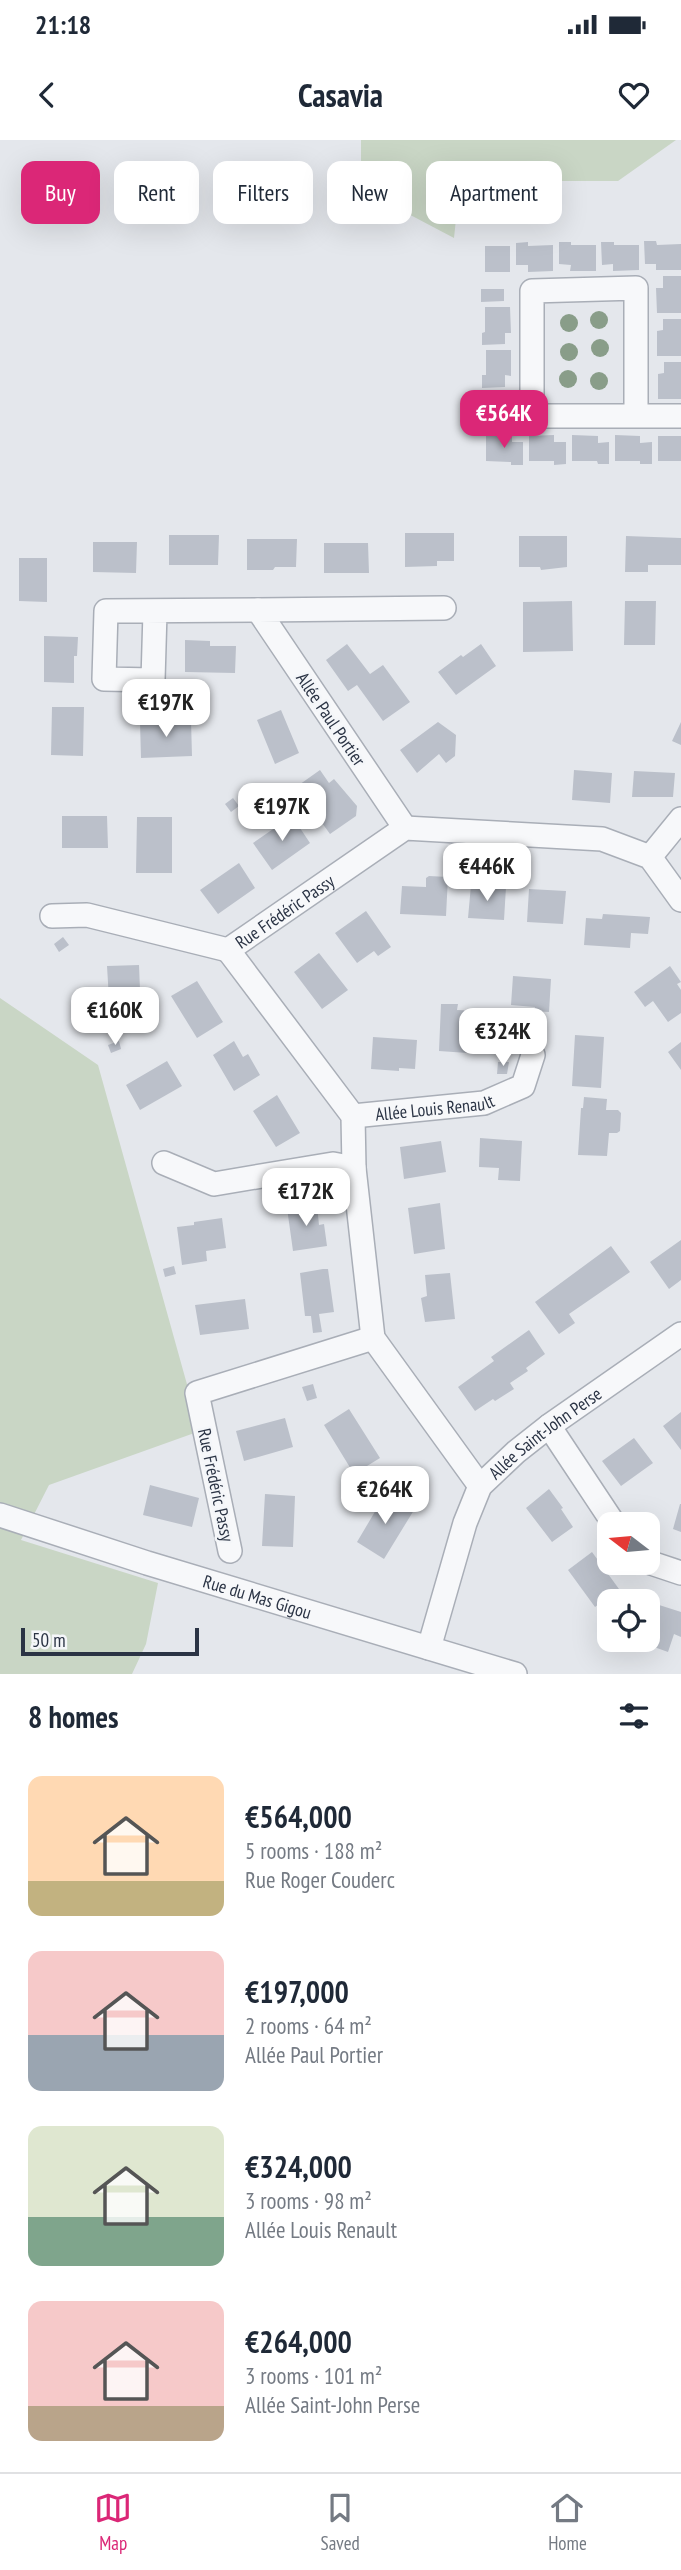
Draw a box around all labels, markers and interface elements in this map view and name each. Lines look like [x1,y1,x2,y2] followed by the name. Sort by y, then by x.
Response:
[35,8,91,41] text: 21:18
[298,74,383,116] text: Casavia
[28,76,66,114] icon: back
[615,76,653,114] icon: heart
[21,161,100,224] chip: Buy
[114,161,199,224] chip: Rent
[213,161,313,224] chip: Filters
[327,161,412,224] chip: New
[426,161,562,224] chip: Apartment
[455,390,553,450] pin: €564K
[476,398,532,427] text: €564K
[291,668,371,770] street label: Allée Paul Portier
[117,680,215,739] pin: €197K
[138,687,194,716] text: €197K
[233,784,331,843] pin: €197K
[254,791,310,820] text: €197K
[438,844,536,903] pin: €446K
[459,851,515,880] text: €446K
[230,869,339,953] street label: Rue Frédéric Passy
[66,988,164,1047] pin: €160K
[87,995,143,1024] text: €160K
[454,1009,552,1068] pin: €324K
[475,1016,531,1045] text: €324K
[374,1088,498,1125] street label: Allée Louis Renault
[257,1168,355,1228] pin: €172K
[278,1176,334,1205] text: €172K
[483,1382,606,1484] street label: Allée Saint-John Perse
[193,1426,239,1544] street label: Rue Frédéric Passy
[336,1466,434,1526] pin: €264K
[357,1474,413,1503] text: €264K
[597,1512,660,1575] north arrow
[597,1512,660,1652] map controls
[201,1569,314,1623] street label: Rue du Mas Gigou
[597,1589,660,1652] button: locate
[21,1625,200,1657] scale bar
[32,1628,66,1652] text: 50 m
[28,1697,119,1736] text: 8 homes
[615,1697,653,1735] icon: filters
[245,1797,352,1836] text: €564,000
[84,1804,168,1888] icon: home
[245,1836,382,1865] text: 5 rooms · 188 m²
[245,1865,395,1894] text: Rue Roger Couderc
[245,1972,349,2011] text: €197,000
[84,1979,168,2063] icon: home
[245,2011,372,2040] text: 2 rooms · 64 m²
[245,2040,383,2069] text: Allée Paul Portier
[245,2147,352,2186] text: €324,000
[84,2154,168,2238] icon: home
[245,2186,372,2215] text: 3 rooms · 98 m²
[245,2215,397,2244] text: Allée Louis Renault
[245,2322,352,2361] text: €264,000
[84,2329,168,2413] icon: home
[245,2361,382,2390] text: 3 rooms · 101 m²
[245,2390,420,2419] text: Allée Saint-John Perse
[94,2489,132,2555] tab: Map
[321,2489,360,2555] tab: Saved
[548,2489,587,2555] tab: Home

